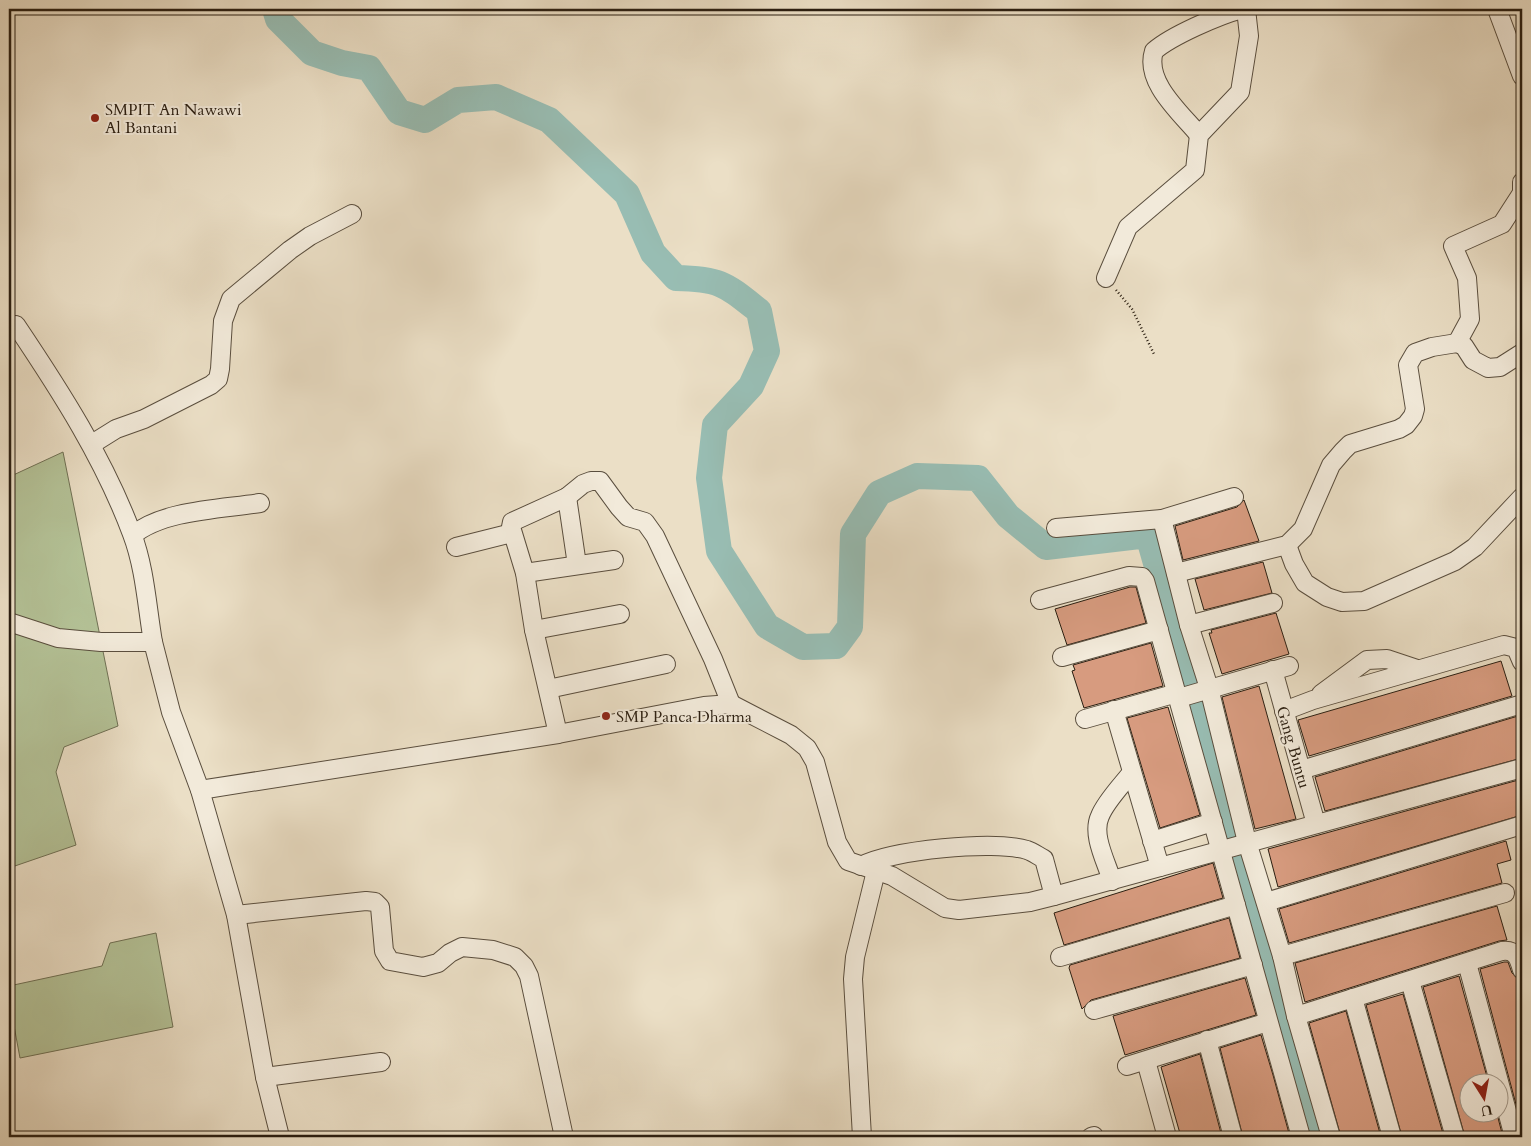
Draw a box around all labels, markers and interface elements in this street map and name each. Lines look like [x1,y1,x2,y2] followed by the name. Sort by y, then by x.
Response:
[105,99,242,139] place label: SMPIT An Nawawi Al Bantani
[89,112,101,124] marker: SMPIT An Nawawi Al Bantani
[1271,704,1315,791] street label: Gang Buntu
[616,706,752,728] place label: SMP Panca Dharma
[600,710,612,722] marker: SMP Panca Dharma
[1458,1074,1508,1124] north arrow
[1478,1100,1494,1121] text: U

